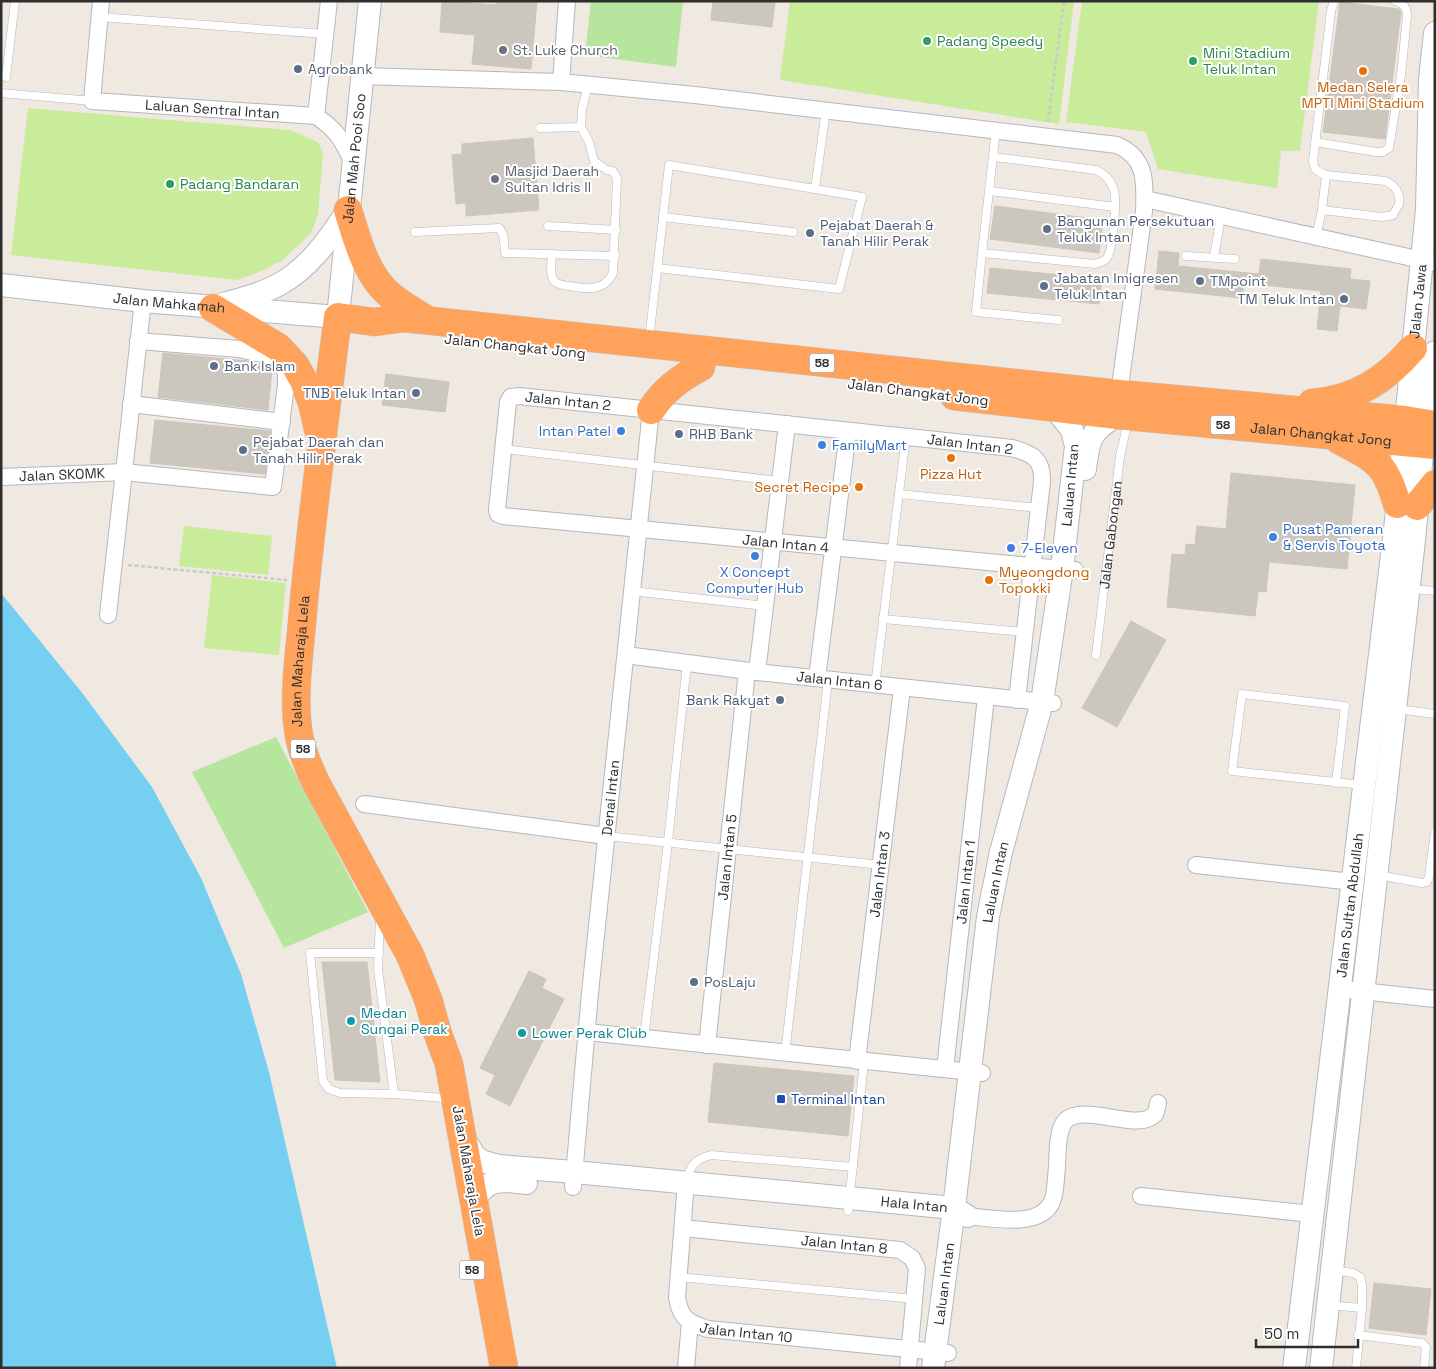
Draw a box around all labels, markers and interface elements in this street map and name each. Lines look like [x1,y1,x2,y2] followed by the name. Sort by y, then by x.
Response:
[937,32,1043,50] place label: Padang Speedy
[921,35,933,47] marker: Padang Speedy
[513,41,618,59] place label: St. Luke Church
[497,44,509,56] marker: St. Luke Church
[1203,44,1290,78] place label: Mini Stadium Teluk Intan
[1187,55,1199,67] marker: Mini Stadium Teluk Intan
[308,60,373,78] place label: Agrobank
[292,63,304,75] marker: Agrobank
[1357,65,1369,77] marker: Medan Selera MPTI Mini Stadium
[1302,78,1424,112] place label: Medan Selera MPTI Mini Stadium
[339,93,370,224] street label: Jalan Mah Pooi Soo
[145,96,280,123] street label: Laluan Sentral Intan
[505,162,599,196] place label: Masjid Daerah Sultan Idris II
[489,173,501,185] marker: Masjid Daerah Sultan Idris II
[180,175,299,193] place label: Padang Bandaran
[164,178,176,190] marker: Padang Bandaran
[1057,212,1214,246] place label: Bangunan Persekutuan Teluk Intan
[820,216,934,250] place label: Pejabat Daerah & Tanah Hilir Perak
[1041,223,1053,235] marker: Bangunan Persekutuan Teluk Intan
[804,227,816,239] marker: Pejabat Daerah & Tanah Hilir Perak
[1405,263,1430,339] street label: Jalan Jawa
[1054,269,1179,303] place label: Jabatan Imigresen Teluk Intan
[1210,272,1266,290] place label: TMpoint
[1194,275,1206,287] marker: TMpoint
[1038,280,1050,292] marker: Jabatan Imigresen Teluk Intan
[112,289,226,317] street label: Jalan Mahkamah
[1237,290,1334,308] place label: TM Teluk Intan
[1338,293,1350,305] marker: TM Teluk Intan
[443,330,587,362] street label: Jalan Changkat Jong
[810,353,834,372] road number: 58
[224,357,295,375] place label: Bank Islam
[208,360,220,372] marker: Bank Islam
[846,374,990,410] street label: Jalan Changkat Jong
[303,384,406,402] place label: TNB Teluk Intan
[410,387,422,399] marker: TNB Teluk Intan
[524,388,612,414] street label: Jalan Intan 2
[1210,416,1236,434] road number: 58
[1249,419,1393,450] street label: Jalan Changkat Jong
[539,422,611,440] place label: Intan Patel
[615,425,627,437] marker: Intan Patel
[689,425,754,443] place label: RHB Bank
[673,428,685,440] marker: RHB Bank
[926,430,1014,458] street label: Jalan Intan 2
[253,433,384,467] place label: Pejabat Daerah dan Tanah Hilir Perak
[832,436,907,454] place label: FamilyMart
[816,439,828,451] marker: FamilyMart
[1057,443,1083,527] street label: Laluan Intan
[237,444,249,456] marker: Pejabat Daerah dan Tanah Hilir Perak
[945,452,957,464] marker: Pizza Hut
[18,464,106,485] street label: Jalan SKOMK
[920,465,982,483] place label: Pizza Hut
[754,478,849,496] place label: Secret Recipe
[1095,480,1126,590] street label: Jalan Gabongan
[853,481,865,493] marker: Secret Recipe
[1283,520,1386,554] place label: Pusat Pameran & Servis Toyota
[741,530,830,557] street label: Jalan Intan 4
[1267,531,1279,543] marker: Pusat Pameran & Servis Toyota
[1021,539,1078,557] place label: 7-Eleven
[1005,542,1017,554] marker: 7-Eleven
[749,550,761,562] marker: X Concept Computer Hub
[706,563,804,597] place label: X Concept Computer Hub
[999,563,1089,597] place label: Myeongdong Topokki
[983,574,995,586] marker: Myeongdong Topokki
[287,594,313,728] street label: Jalan Maharaja Lela
[795,667,884,694] street label: Jalan Intan 6
[686,691,770,709] place label: Bank Rakyat
[774,694,786,706] marker: Bank Rakyat
[290,740,316,759] road number: 58
[598,759,623,837] street label: Denai Intan
[714,813,741,901] street label: Jalan Intan 5
[865,830,894,918] street label: Jalan Intan 3
[1332,832,1367,979] street label: Jalan Sultan Abdullah
[952,839,979,925] street label: Jalan Intan 1
[978,839,1013,924] street label: Laluan Intan
[704,973,756,991] place label: PosLaju
[688,976,700,988] marker: PosLaju
[361,1004,448,1038] place label: Medan Sungai Perak
[345,1015,357,1027] marker: Medan Sungai Perak
[532,1024,647,1042] place label: Lower Perak Club
[516,1027,528,1039] marker: Lower Perak Club
[791,1090,885,1108] place label: Terminal Intan
[775,1093,787,1105] marker: Terminal Intan
[449,1104,489,1238] street label: Jalan Maharaja Lela
[880,1192,949,1216] street label: Hala Intan
[800,1231,889,1258] street label: Jalan Intan 8
[930,1241,958,1326] street label: Laluan Intan
[460,1260,484,1280] road number: 58
[1256,1316,1358,1348] scale bar
[697,1318,793,1346] street label: Jalan Intan 10
[1264,1324,1299,1343] text: 50 m

